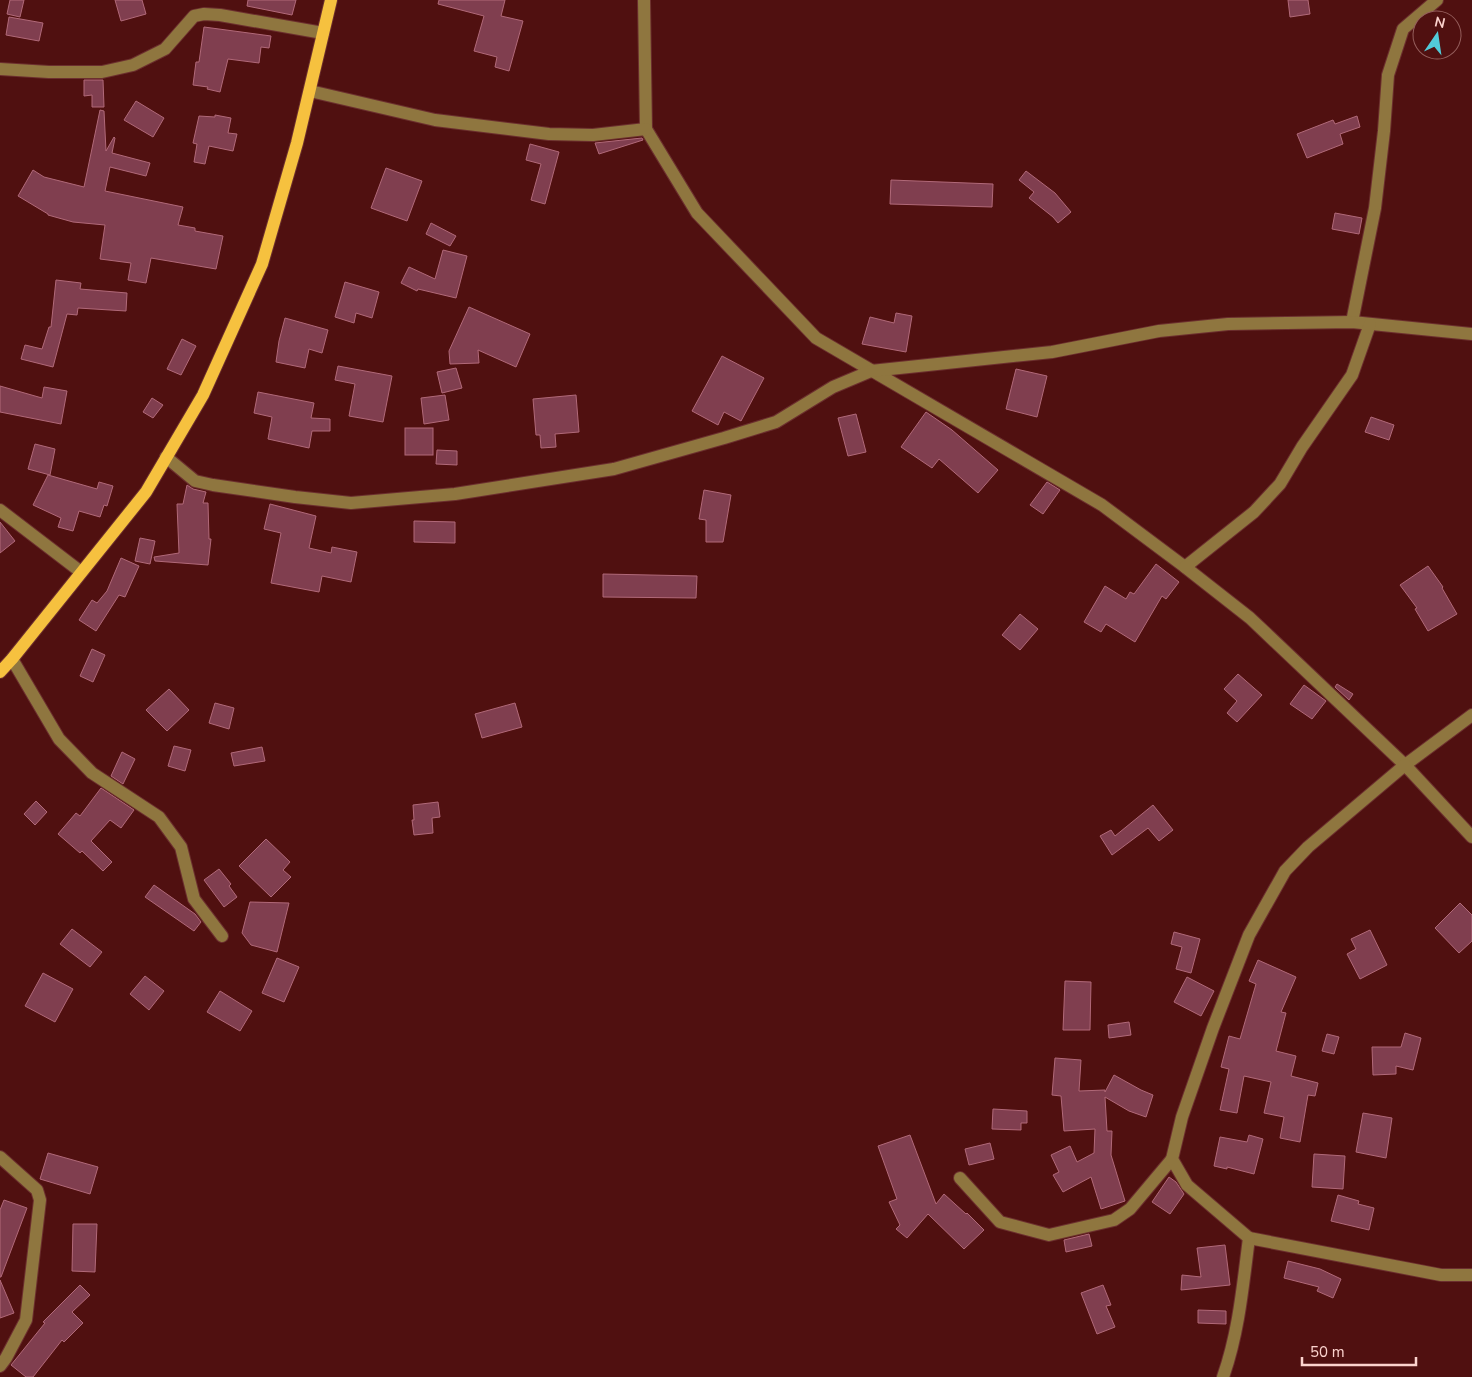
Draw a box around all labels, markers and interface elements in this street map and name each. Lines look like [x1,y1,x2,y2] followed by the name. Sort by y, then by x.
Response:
[1412,10,1462,60] north arrow
[1433,12,1447,33] text: N
[1302,1334,1416,1366] scale bar
[1310,1342,1345,1362] text: 50 m

